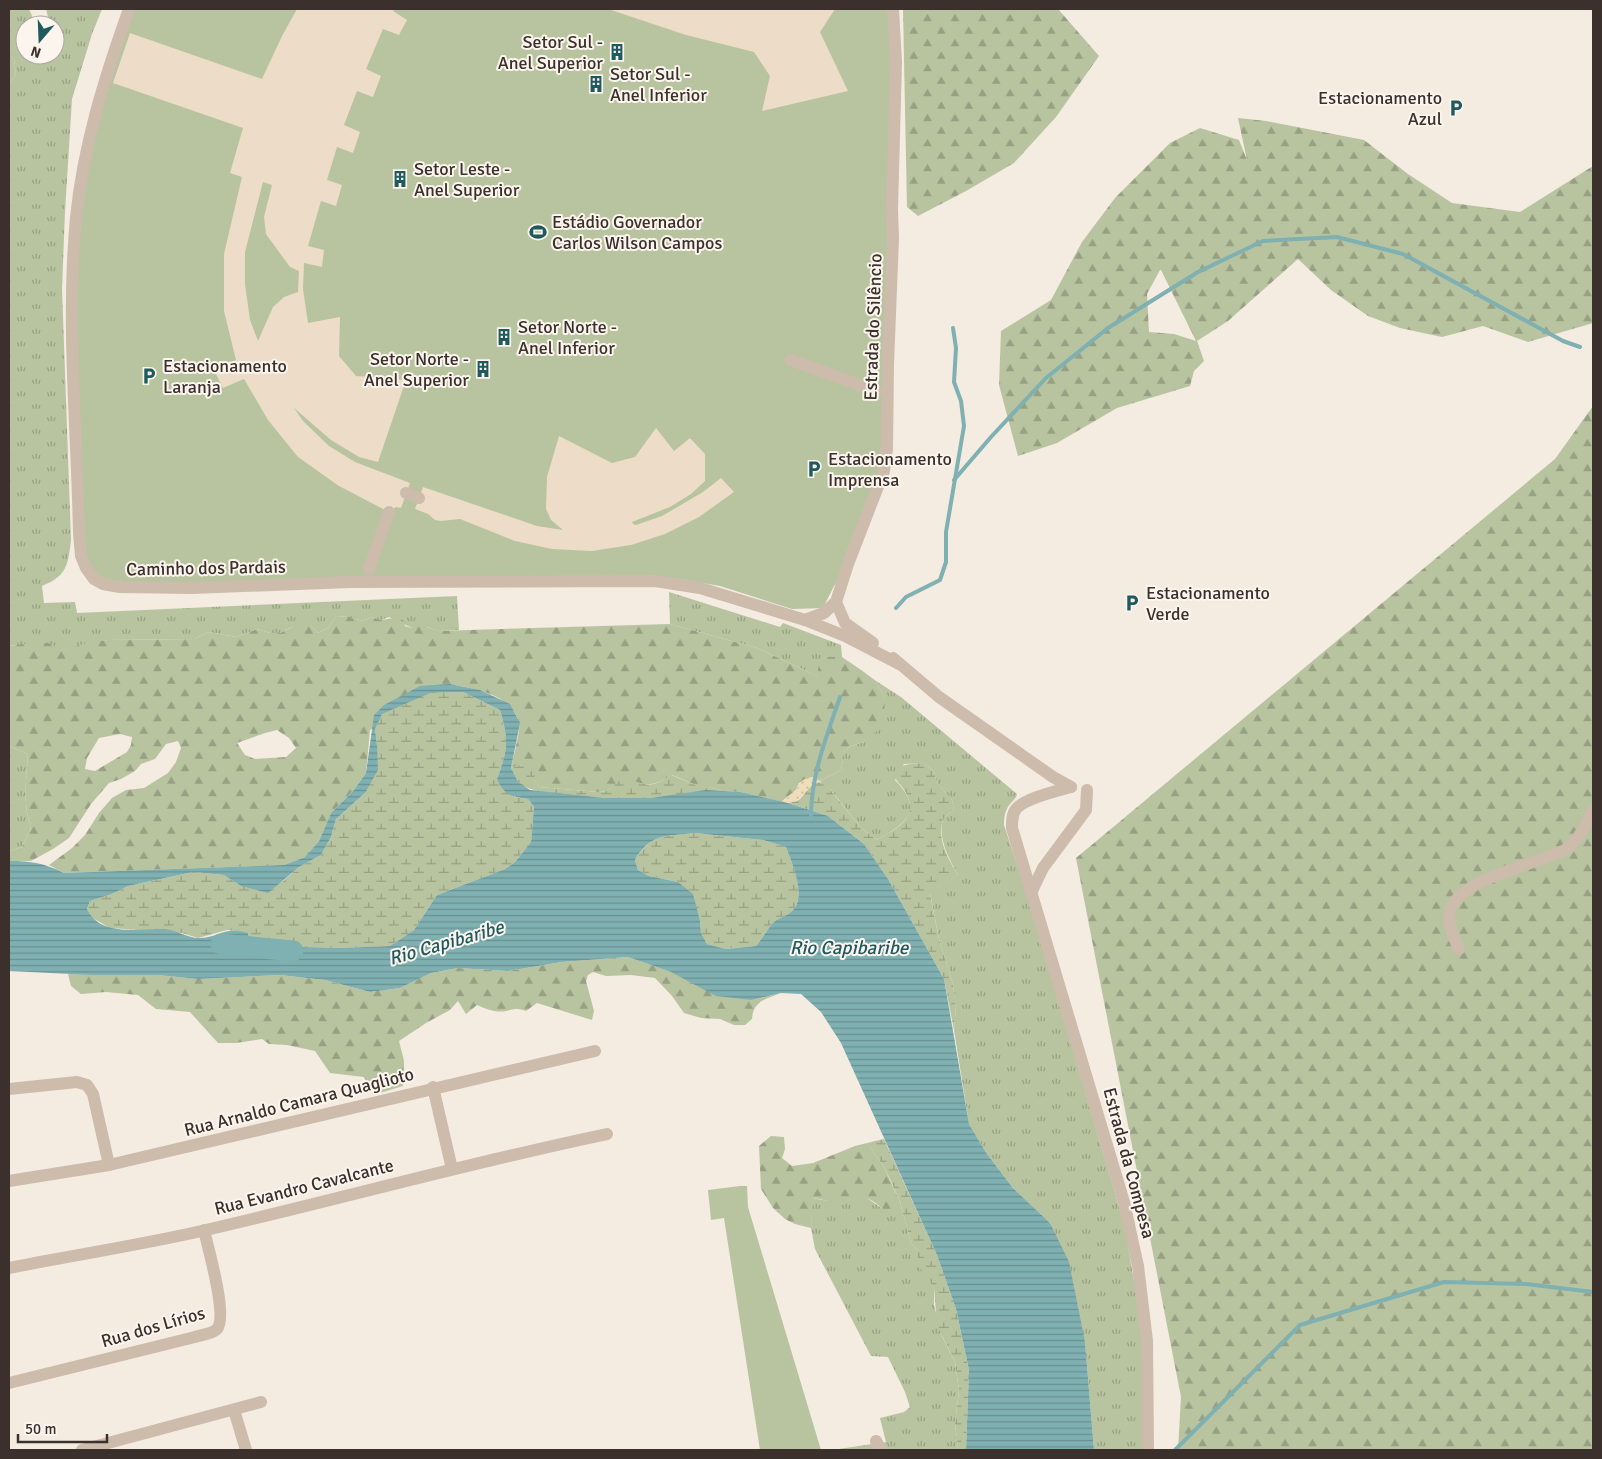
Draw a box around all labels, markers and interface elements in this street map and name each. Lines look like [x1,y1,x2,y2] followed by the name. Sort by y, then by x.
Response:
[15,15,65,65] north arrow
[498,31,603,74] place label: Setor Sul - Anel Superior
[29,42,43,61] text: N
[607,42,627,62] building icon: Setor Sul - Anel Superior
[610,63,707,106] place label: Setor Sul - Anel Inferior
[586,74,606,94] building icon: Setor Sul - Anel Inferior
[1318,87,1442,130] place label: Estacionamento Azul
[1446,98,1466,118] parking icon: Estacionamento Azul
[414,158,520,201] place label: Setor Leste - Anel Superior
[390,169,410,189] building icon: Setor Leste - Anel Superior
[552,211,722,254] place label: Estádio Governador Carlos Wilson Campos
[528,222,548,242] sports icon: Estádio Governador Carlos Wilson Campos
[859,253,887,401] street label: Estrada do Silêncio
[518,316,617,359] place label: Setor Norte - Anel Inferior
[494,327,514,347] building icon: Setor Norte - Anel Inferior
[364,348,469,391] place label: Setor Norte - Anel Superior
[163,355,287,398] place label: Estacionamento Laranja
[473,359,493,379] building icon: Setor Norte - Anel Superior
[139,366,159,386] parking icon: Estacionamento Laranja
[828,448,952,491] place label: Estacionamento Imprensa
[804,459,824,479] parking icon: Estacionamento Imprensa
[126,556,286,580] street label: Caminho dos Pardais
[1146,582,1270,625] place label: Estacionamento Verde
[1122,593,1142,613] parking icon: Estacionamento Verde
[386,915,508,971] water label: Rio Capibaribe
[790,936,910,960] water label: Rio Capibaribe
[182,1063,416,1141] street label: Rua Arnaldo Camara Quaglioto
[1098,1085,1160,1241] street label: Estrada da Compesa
[212,1154,396,1220] street label: Rua Evandro Cavalcante
[99,1302,208,1352] street label: Rua dos Lírios
[18,1412,106,1444] scale bar
[25,1420,56,1438] text: 50 m

